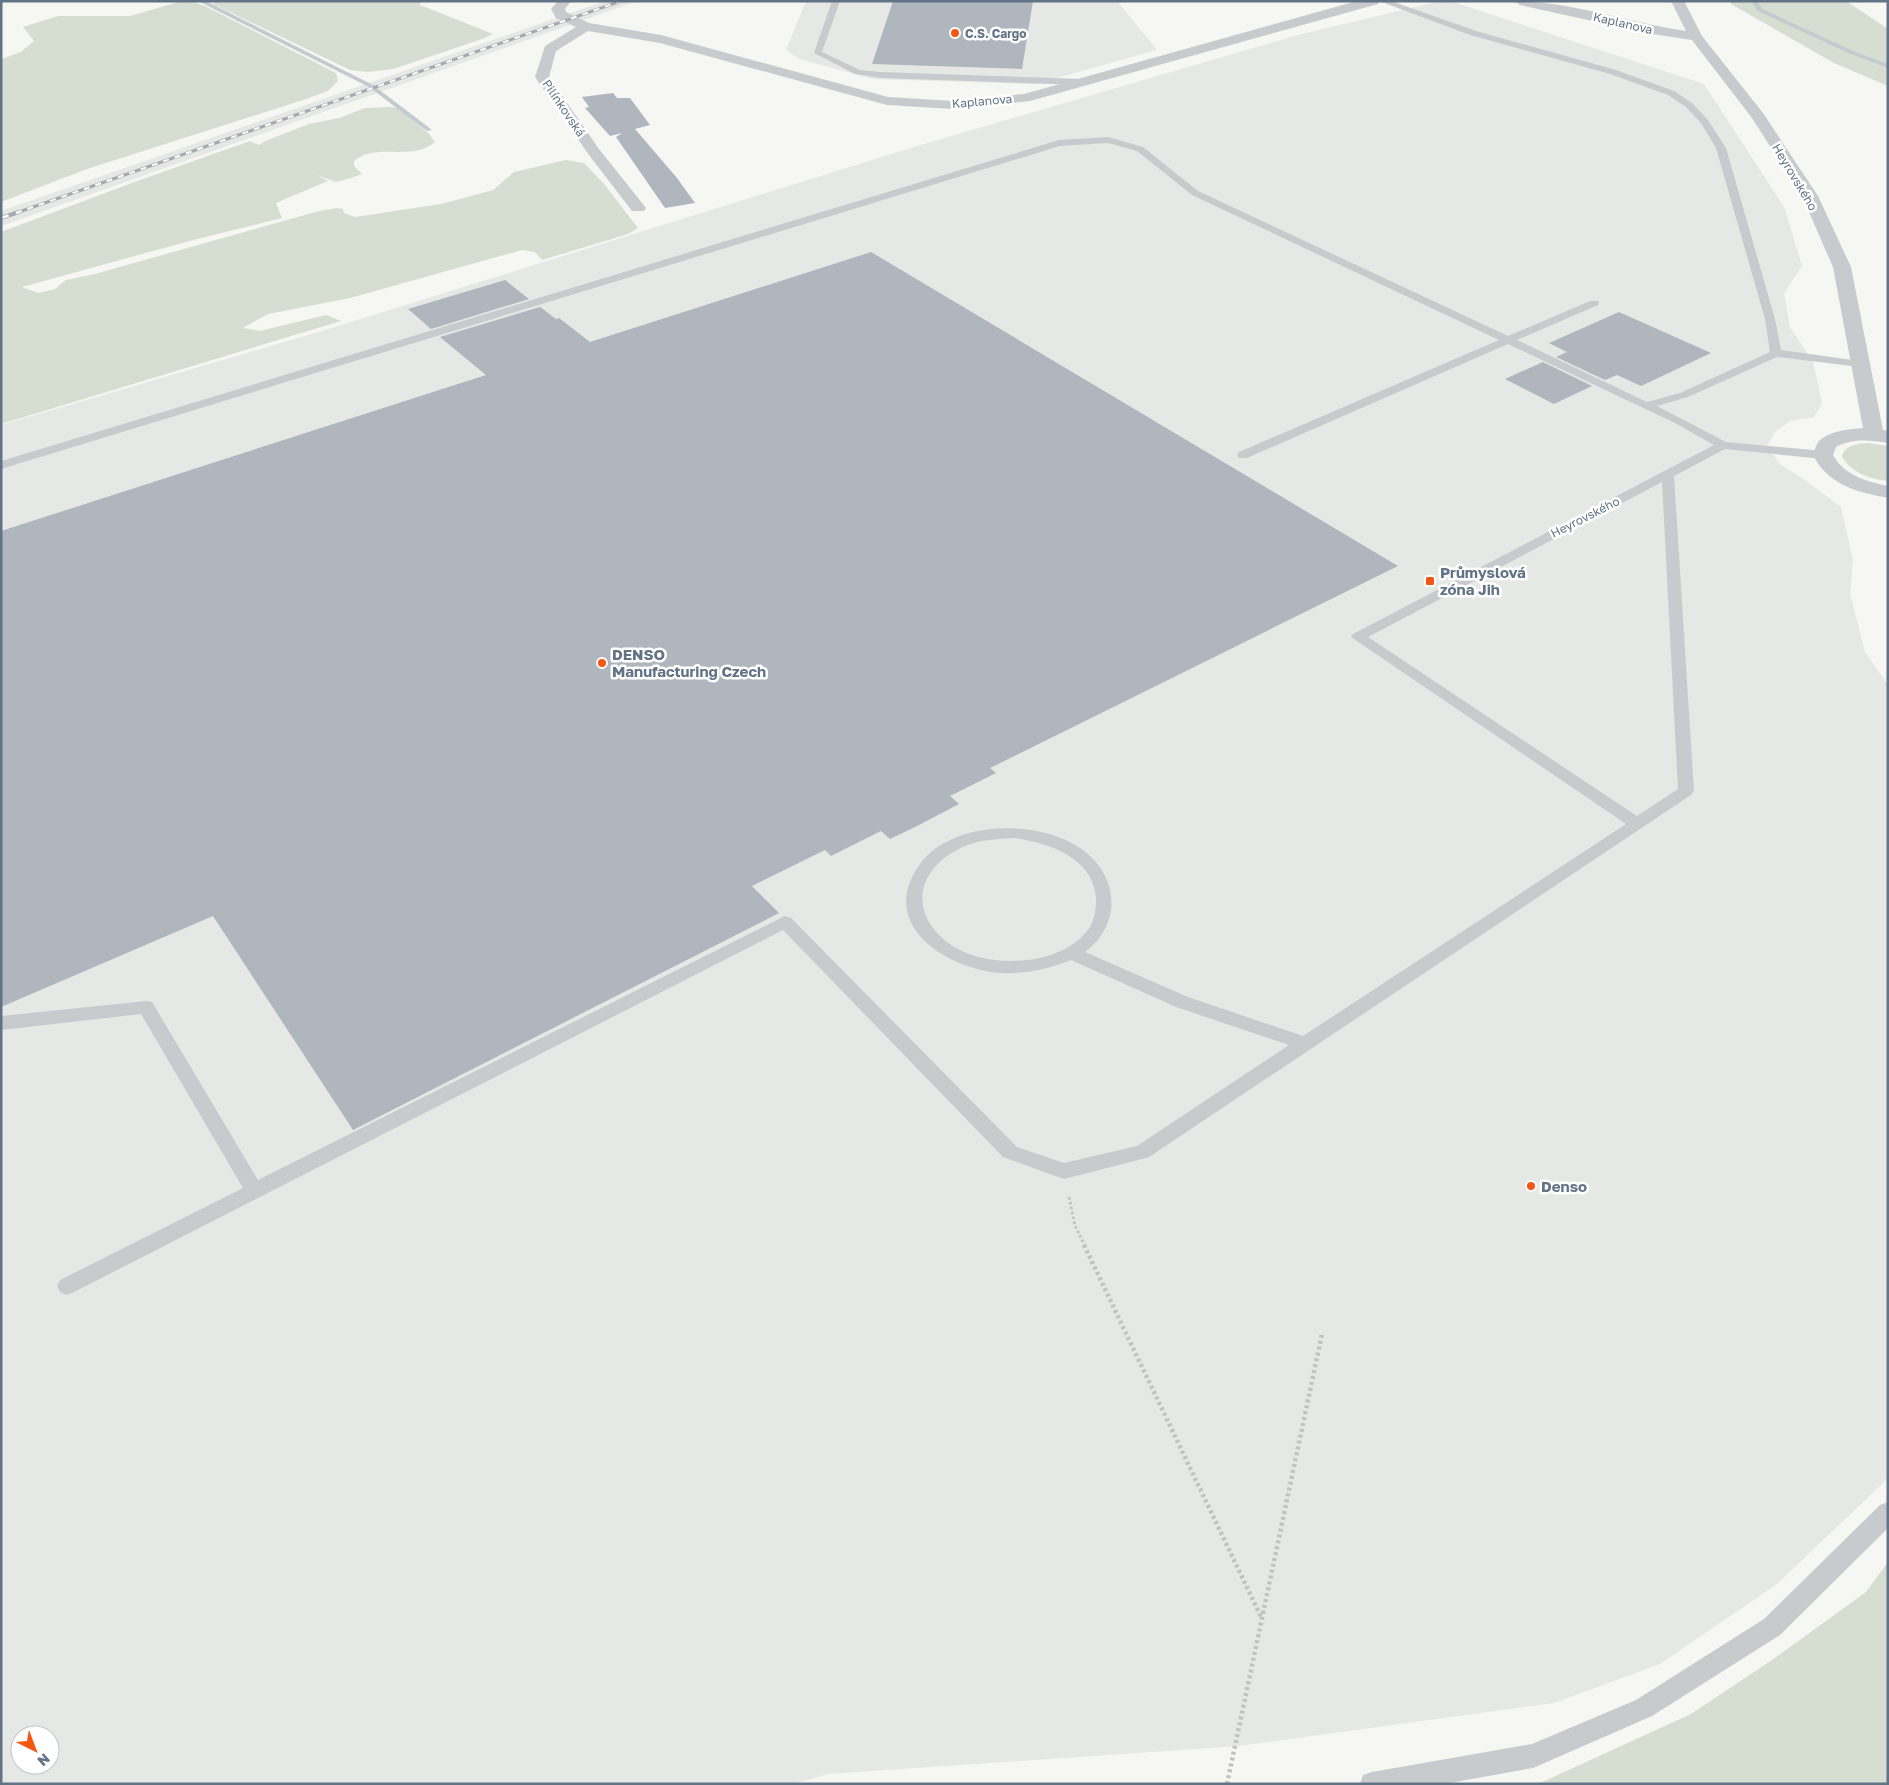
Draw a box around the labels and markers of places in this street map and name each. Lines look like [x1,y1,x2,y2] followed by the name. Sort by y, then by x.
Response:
[965,26,1026,41] place label: C.S. Cargo
[949,27,961,39] marker: C.S. Cargo
[1440,563,1526,598] place label: Průmyslová zóna Jih
[1424,575,1436,587] marker: Průmyslová zóna Jih
[612,645,766,680] place label: DENSO Manufacturing Czech
[596,657,608,669] marker: DENSO Manufacturing Czech
[1541,1177,1587,1195] place label: Denso
[1525,1180,1537,1192] marker: Denso

